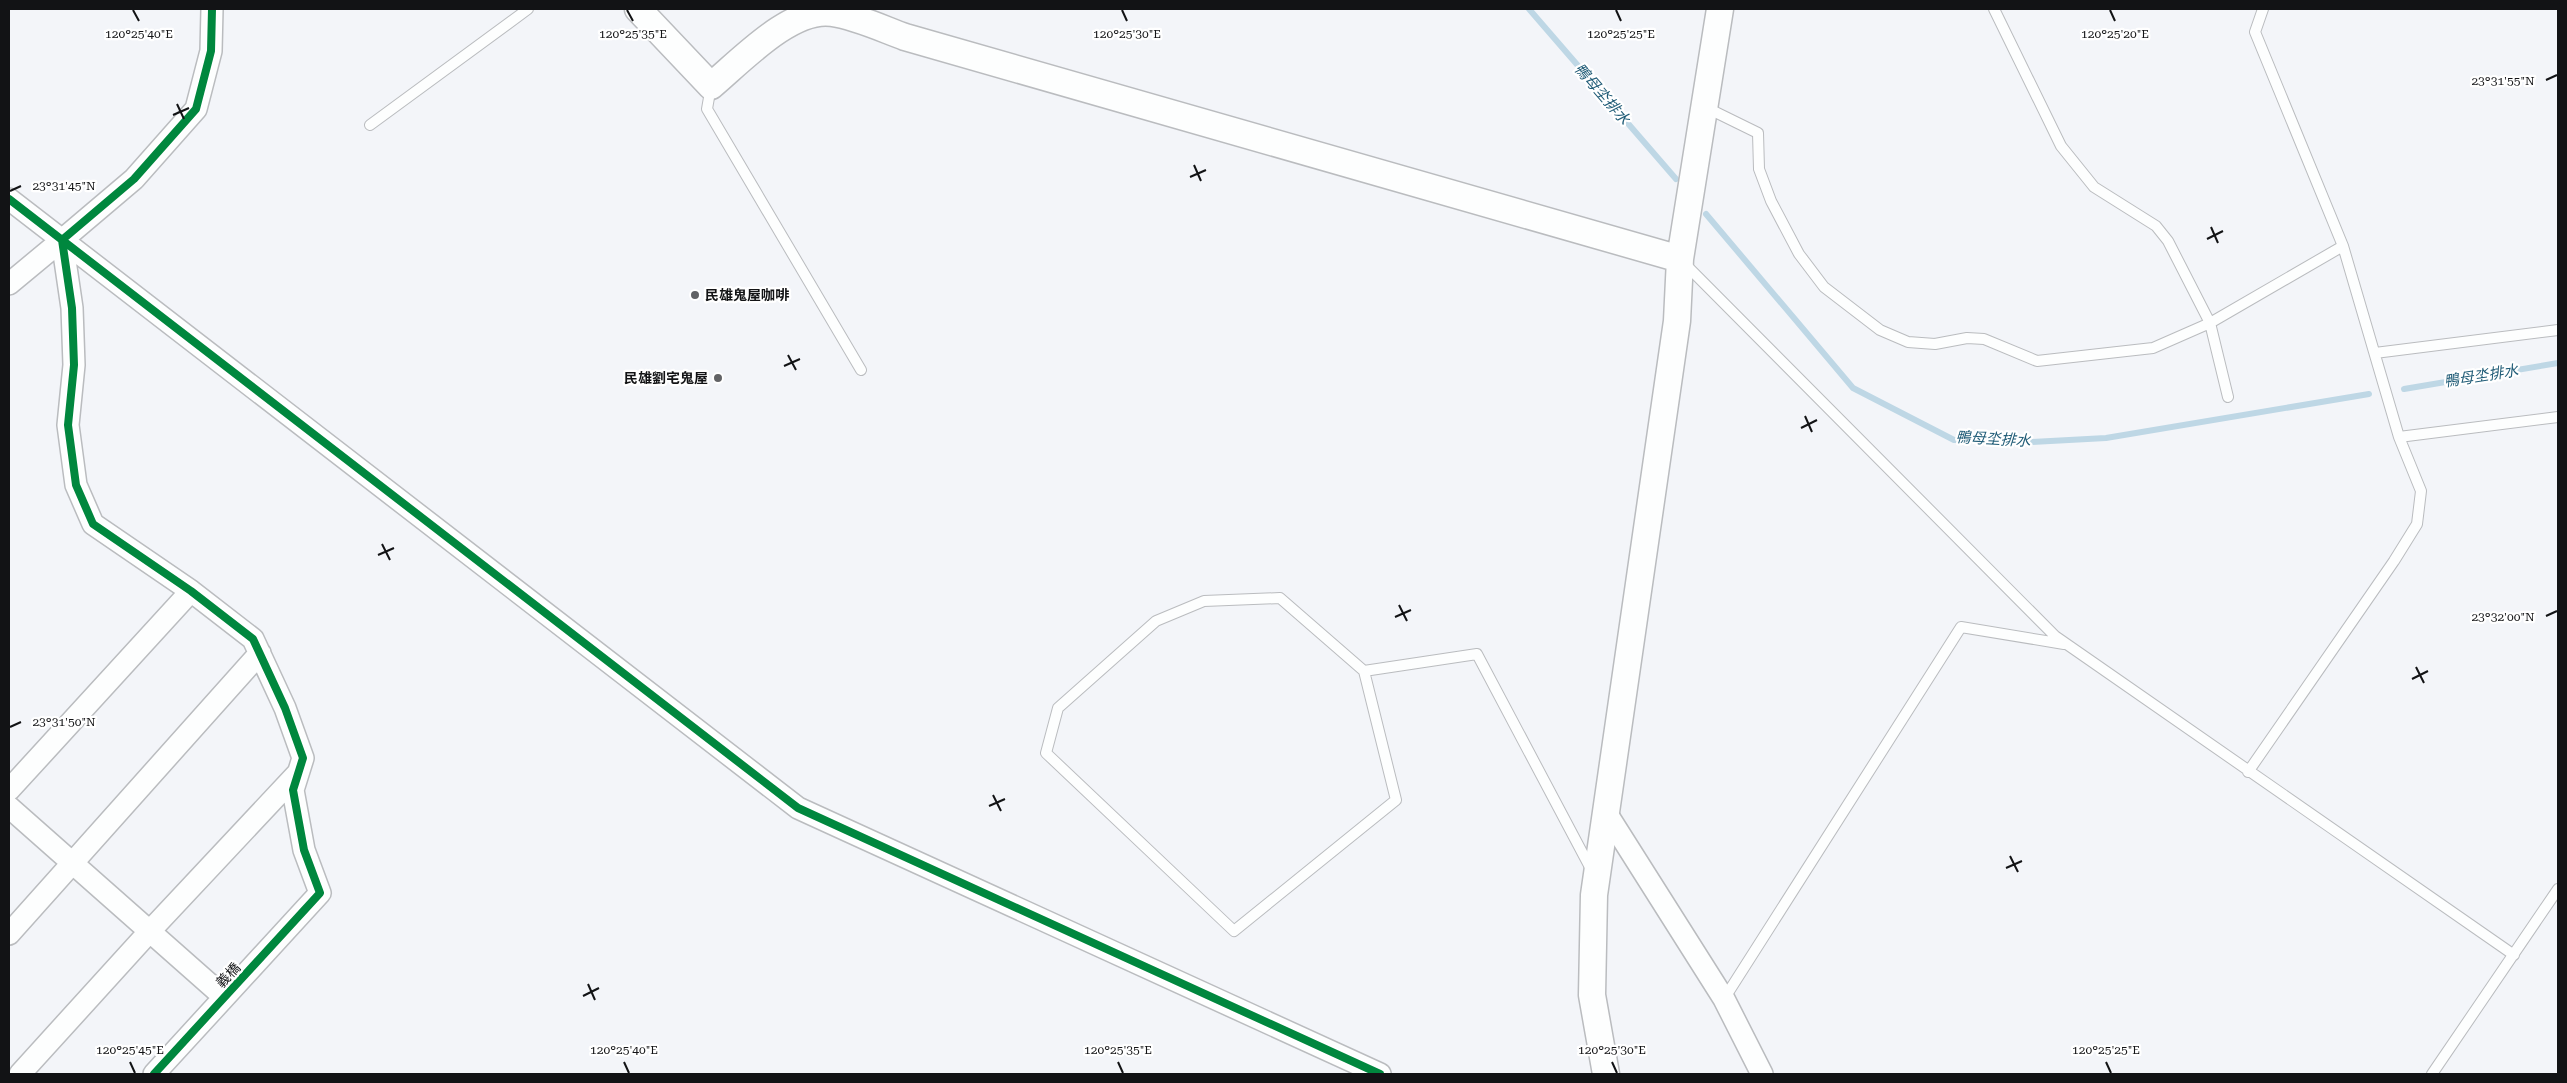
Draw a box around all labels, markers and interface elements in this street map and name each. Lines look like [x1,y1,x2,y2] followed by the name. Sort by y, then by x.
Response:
[105,27,173,41] text: 120°25'40"E
[599,27,667,41] text: 120°25'35"E
[1093,27,1161,41] text: 120°25'30"E
[1587,27,1655,41] text: 120°25'25"E
[2081,27,2149,41] text: 120°25'20"E
[1571,60,1634,129] water label: 鴨母坔排水
[2471,74,2535,88] text: 23°31'55"N
[32,179,96,193] text: 23°31'45"N
[705,287,790,303] place label: 民雄鬼屋咖啡
[689,289,701,301] marker: 民雄鬼屋咖啡
[2443,361,2520,391] water label: 鴨母坔排水
[624,370,708,386] place label: 民雄劉宅鬼屋
[712,372,724,384] marker: 民雄劉宅鬼屋
[1955,428,2032,450] water label: 鴨母坔排水
[2471,610,2535,624] text: 23°32'00"N
[32,715,96,729] text: 23°31'50"N
[213,959,243,991] street label: 義橋
[96,1043,164,1057] text: 120°25'45"E
[590,1043,658,1057] text: 120°25'40"E
[1084,1043,1152,1057] text: 120°25'35"E
[1578,1043,1646,1057] text: 120°25'30"E
[2072,1043,2140,1057] text: 120°25'25"E

